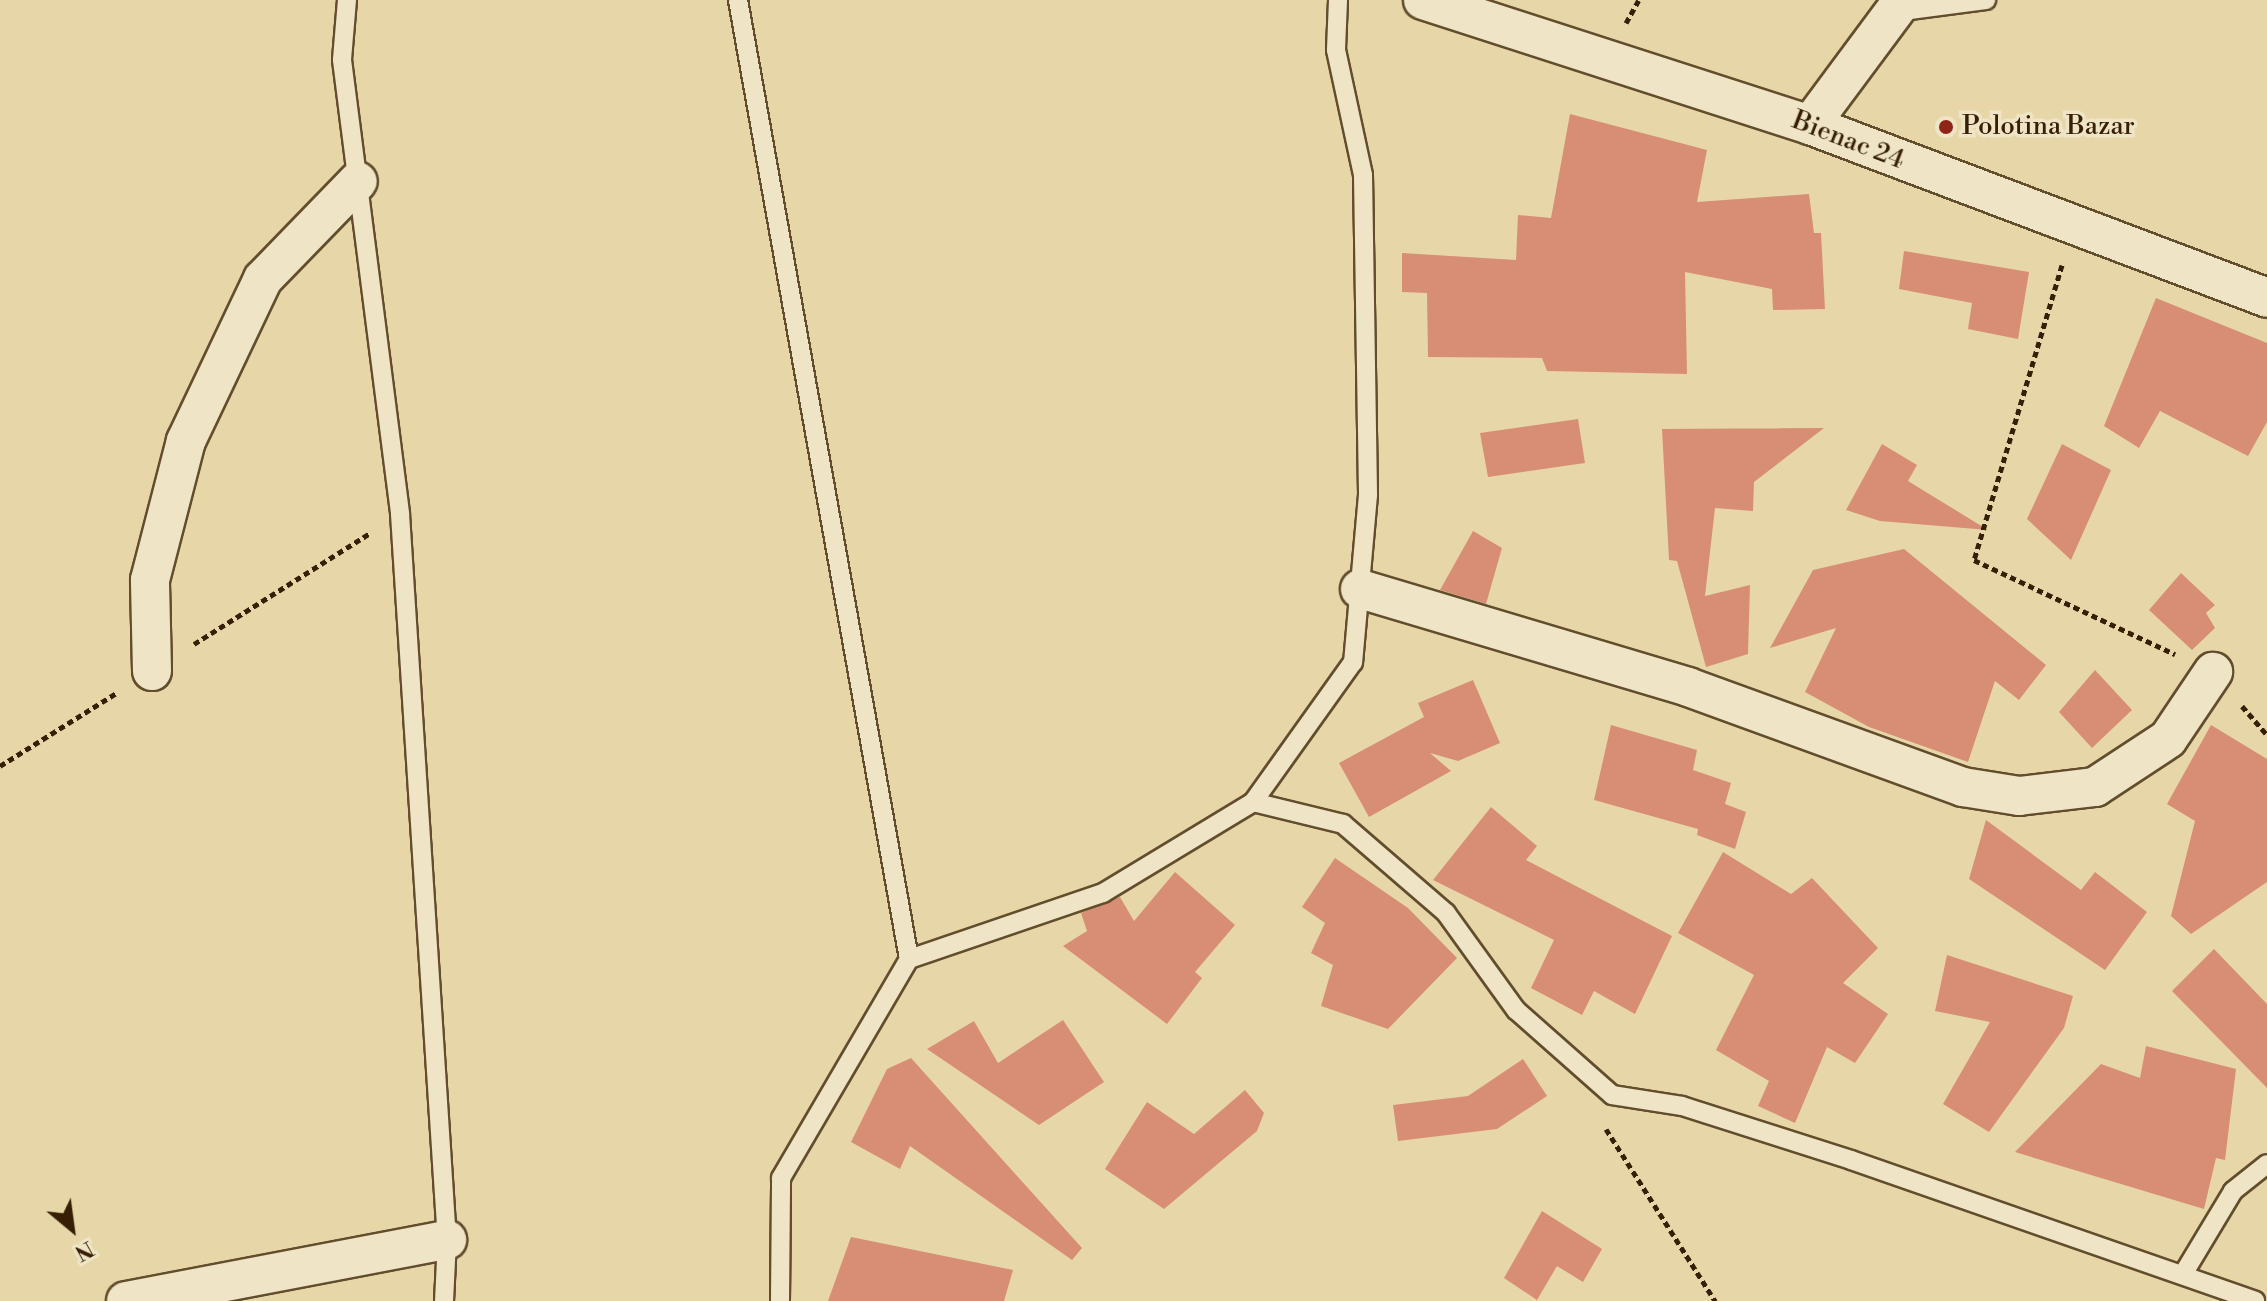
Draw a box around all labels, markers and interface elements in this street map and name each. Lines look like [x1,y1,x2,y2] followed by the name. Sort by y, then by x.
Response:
[1788,105,1908,177] street label: Bienac 24
[1962,111,2135,143] place label: Polotina Bazar
[1937,118,1955,136] marker: Polotina Bazar
[32,1189,112,1269] north arrow
[70,1234,98,1266] text: N

